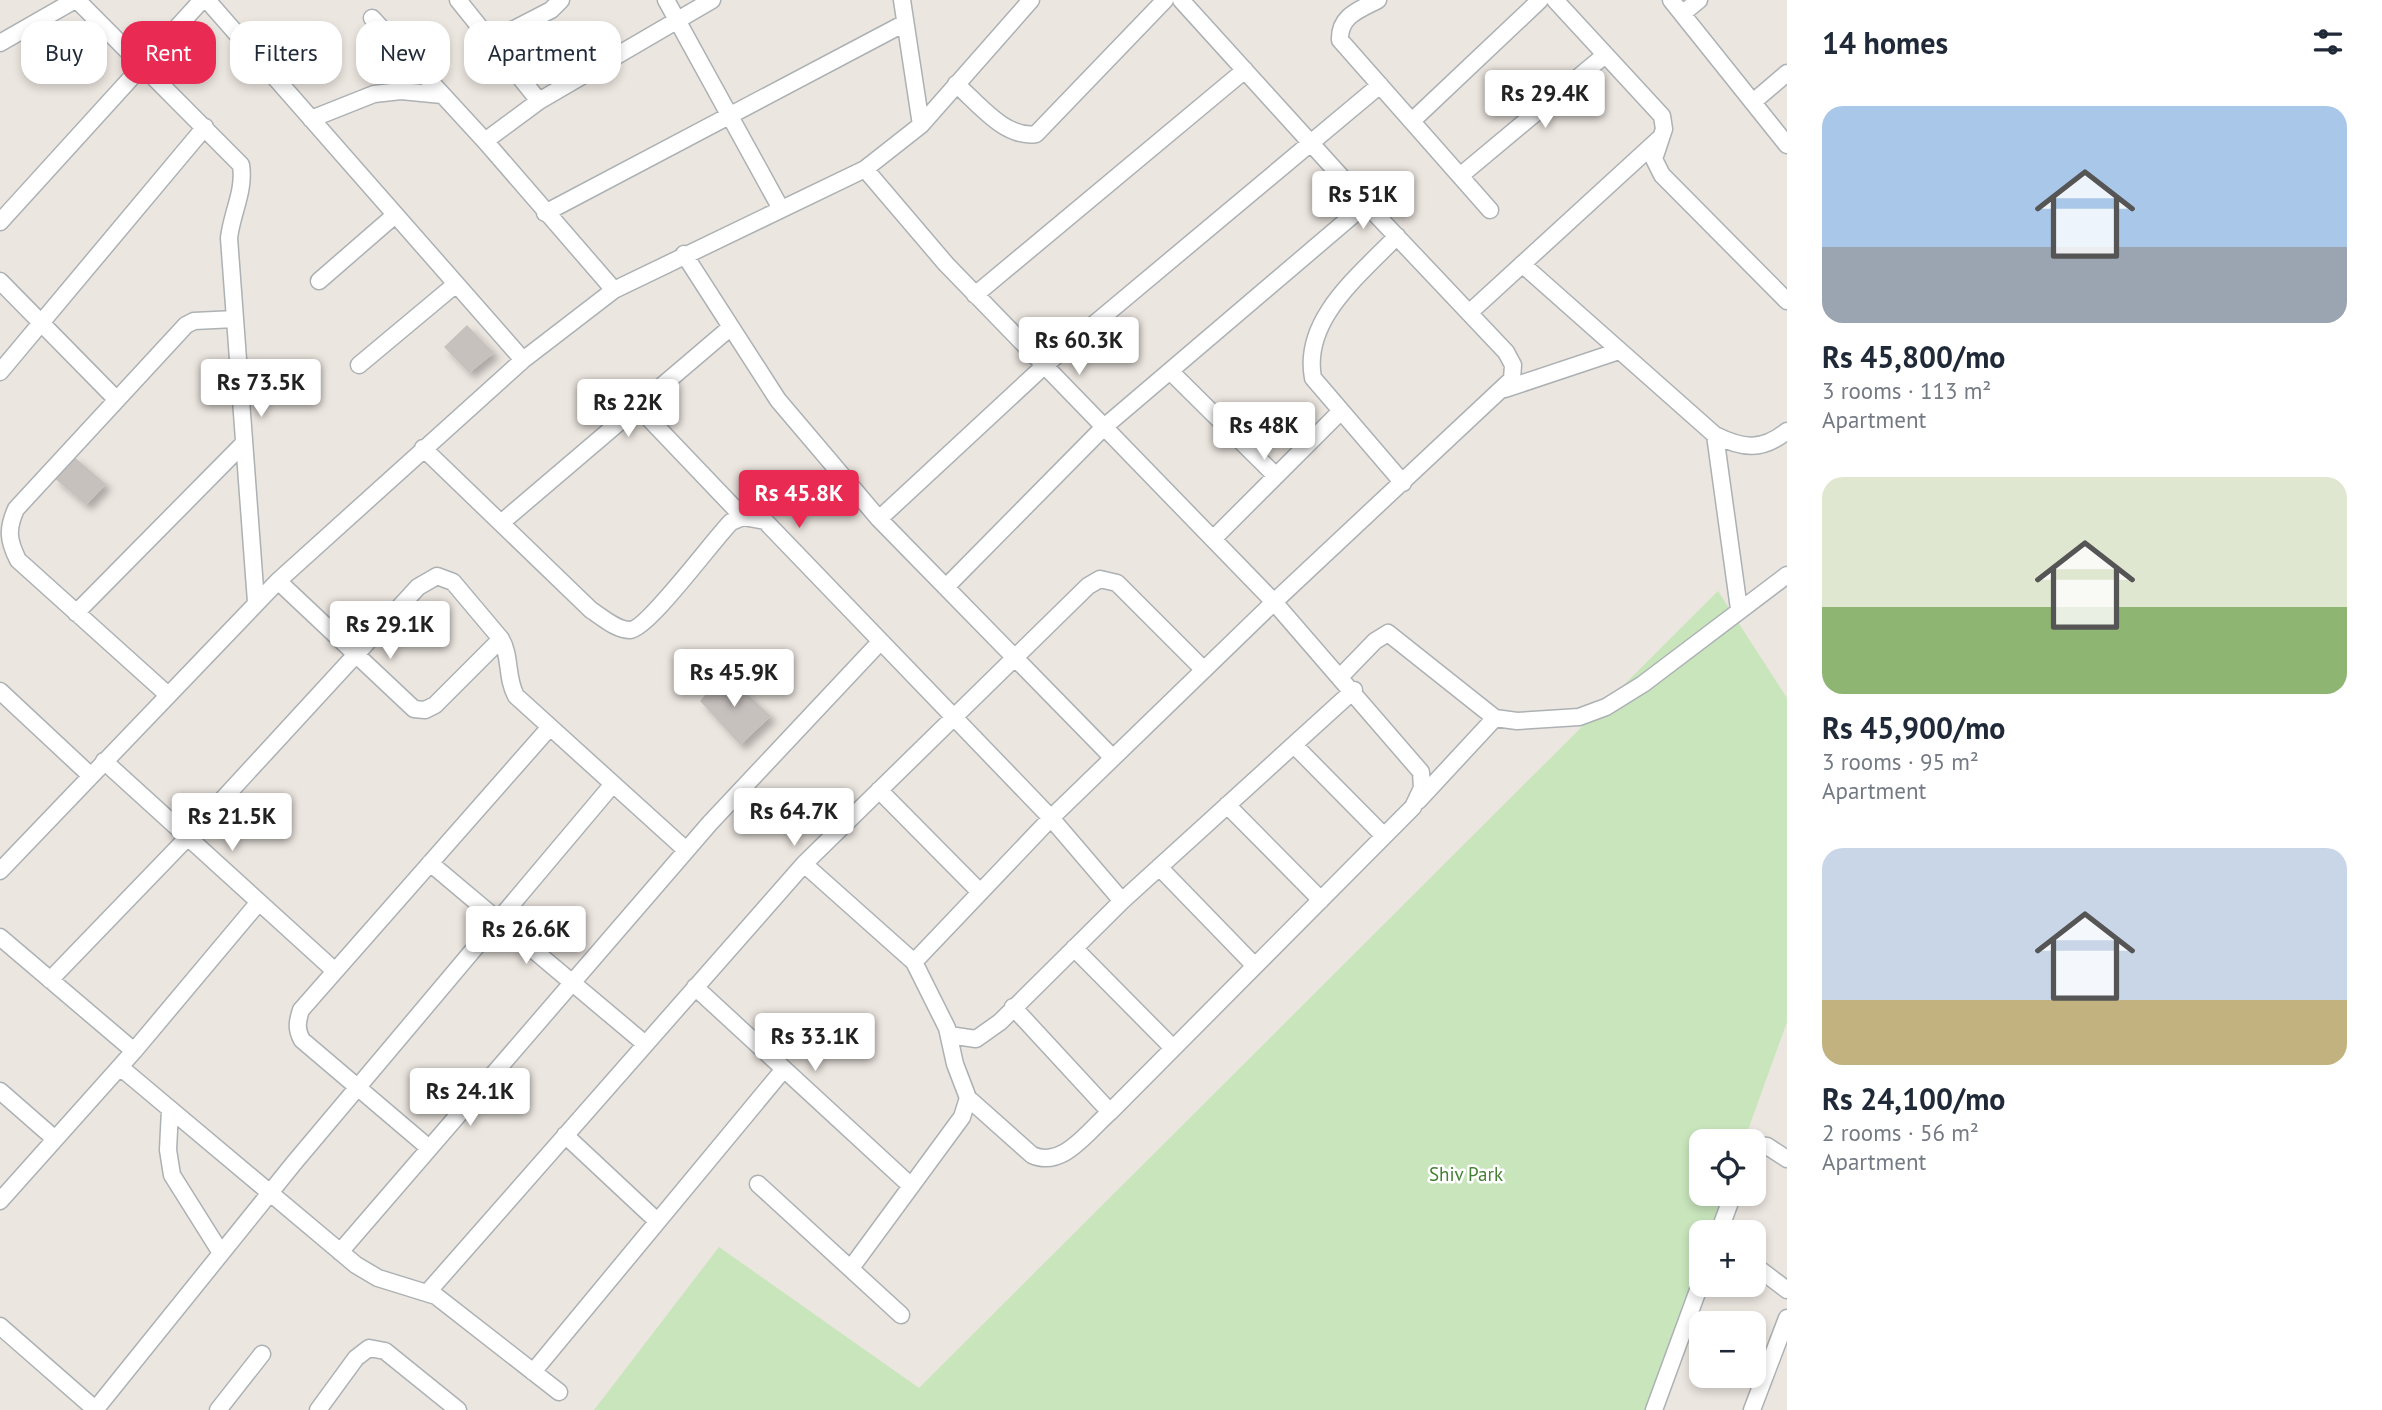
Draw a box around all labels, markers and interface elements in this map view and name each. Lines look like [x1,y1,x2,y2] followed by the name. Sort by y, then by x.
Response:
[21,21,107,84] chip: Buy
[121,21,216,84] chip: Rent
[230,21,342,84] chip: Filters
[356,21,450,84] chip: New
[464,21,621,84] chip: Apartment
[1822,23,1948,62] text: 14 homes
[2309,23,2347,61] icon: filters
[1473,71,1617,130] pin: Rs 29.4K
[1501,78,1589,107] text: Rs 29.4K
[2022,151,2148,277] icon: home
[1306,172,1420,231] pin: Rs 51K
[1328,179,1398,208] text: Rs 51K
[1007,318,1151,377] pin: Rs 60.3K
[1035,325,1123,354] text: Rs 60.3K
[1822,337,2005,376] text: Rs 45,800/mo
[189,360,333,419] pin: Rs 73.5K
[217,367,305,396] text: Rs 73.5K
[1822,376,1991,405] text: 3 rooms · 113 m²
[571,380,685,439] pin: Rs 22K
[593,387,663,416] text: Rs 22K
[1207,402,1321,462] pin: Rs 48K
[1822,405,1926,434] text: Apartment
[1229,410,1299,439] text: Rs 48K
[727,470,871,530] pin: Rs 45.8K
[755,478,843,507] text: Rs 45.8K
[2022,522,2148,648] icon: home
[318,602,462,661] pin: Rs 29.1K
[346,609,434,638] text: Rs 29.1K
[662,650,806,709] pin: Rs 45.9K
[690,657,778,686] text: Rs 45.9K
[1822,708,2005,747] text: Rs 45,900/mo
[1822,747,1979,776] text: 3 rooms · 95 m²
[1822,776,1926,805] text: Apartment
[722,788,866,848] pin: Rs 64.7K
[160,794,304,853] pin: Rs 21.5K
[750,796,838,825] text: Rs 64.7K
[188,801,276,830] text: Rs 21.5K
[2022,893,2148,1019] icon: home
[454,906,598,966] pin: Rs 26.6K
[482,914,570,943] text: Rs 26.6K
[743,1014,887,1073] pin: Rs 33.1K
[771,1021,859,1050] text: Rs 33.1K
[398,1068,542,1128] pin: Rs 24.1K
[426,1076,514,1105] text: Rs 24.1K
[1822,1079,2005,1118] text: Rs 24,100/mo
[1822,1118,1979,1147] text: 2 rooms · 56 m²
[1689,1129,1766,1388] map controls
[1689,1129,1766,1206] button: locate
[1822,1147,1926,1176] text: Apartment
[1429,1162,1503,1186] park label: Shiv Park
[1689,1220,1766,1297] button: +
[1689,1311,1766,1388] button: −

